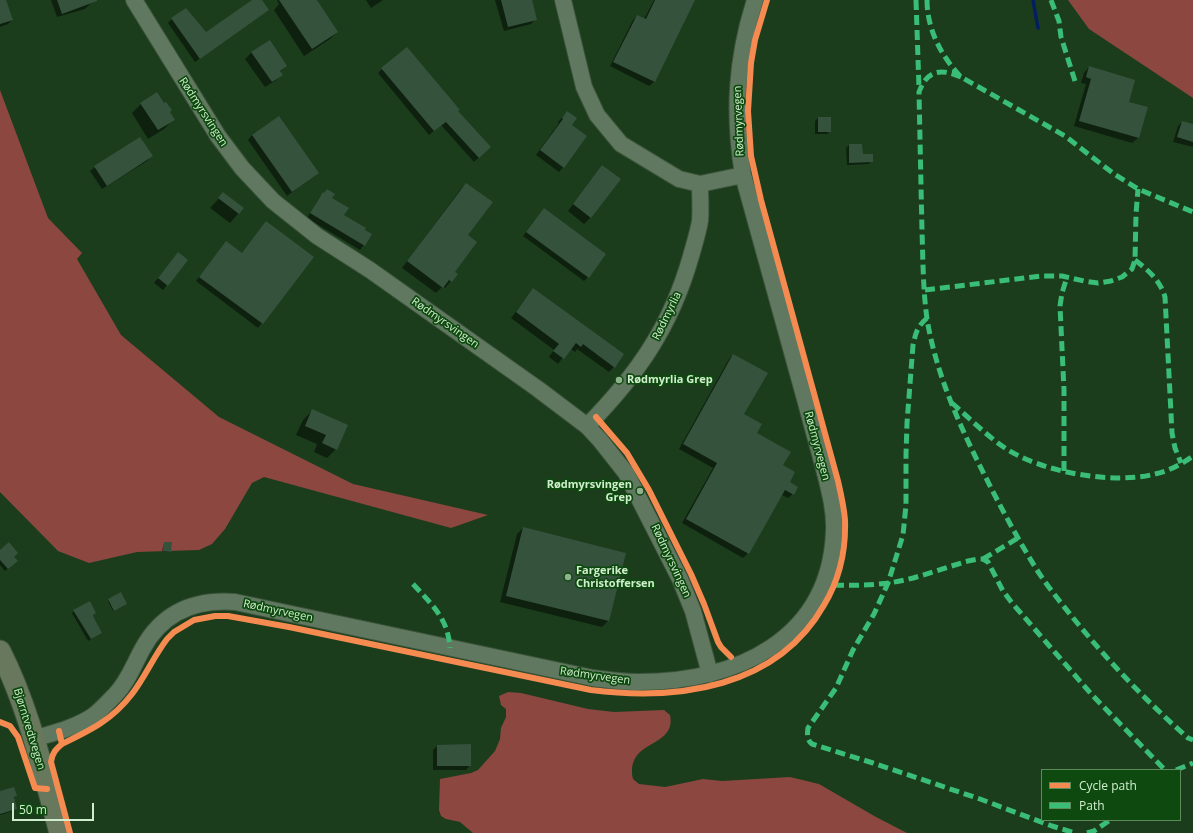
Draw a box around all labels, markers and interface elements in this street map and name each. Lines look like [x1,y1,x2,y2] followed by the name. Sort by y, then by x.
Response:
[176,75,230,149] street label: Rødmyrsvingen
[731,85,747,157] street label: Rødmyrvegen
[650,290,684,342] street label: Rødmyrlia
[409,295,481,351] street label: Rødmyrsvingen
[627,373,713,387] place label: Rødmyrlia Grep
[614,375,624,385] marker: Rødmyrlia Grep
[801,410,833,482] street label: Rødmyrvegen
[547,478,632,504] place label: Rødmyrsvingen Grep
[635,486,645,496] marker: Rødmyrsvingen Grep
[648,522,694,600] street label: Rødmyrsvingen
[576,564,655,590] place label: Fargerike Christoffersen
[563,572,573,582] marker: Fargerike Christoffersen
[242,597,314,625] street label: Rødmyrvegen
[559,665,631,687] street label: Rødmyrvegen
[10,687,48,771] street label: Bjørntvedtvegen
[1041,769,1181,821] legend
[1079,777,1137,794] text: Cycle path
[14,795,96,821] scale bar
[1079,797,1105,814] text: Path
[19,801,47,818] text: 50 m

